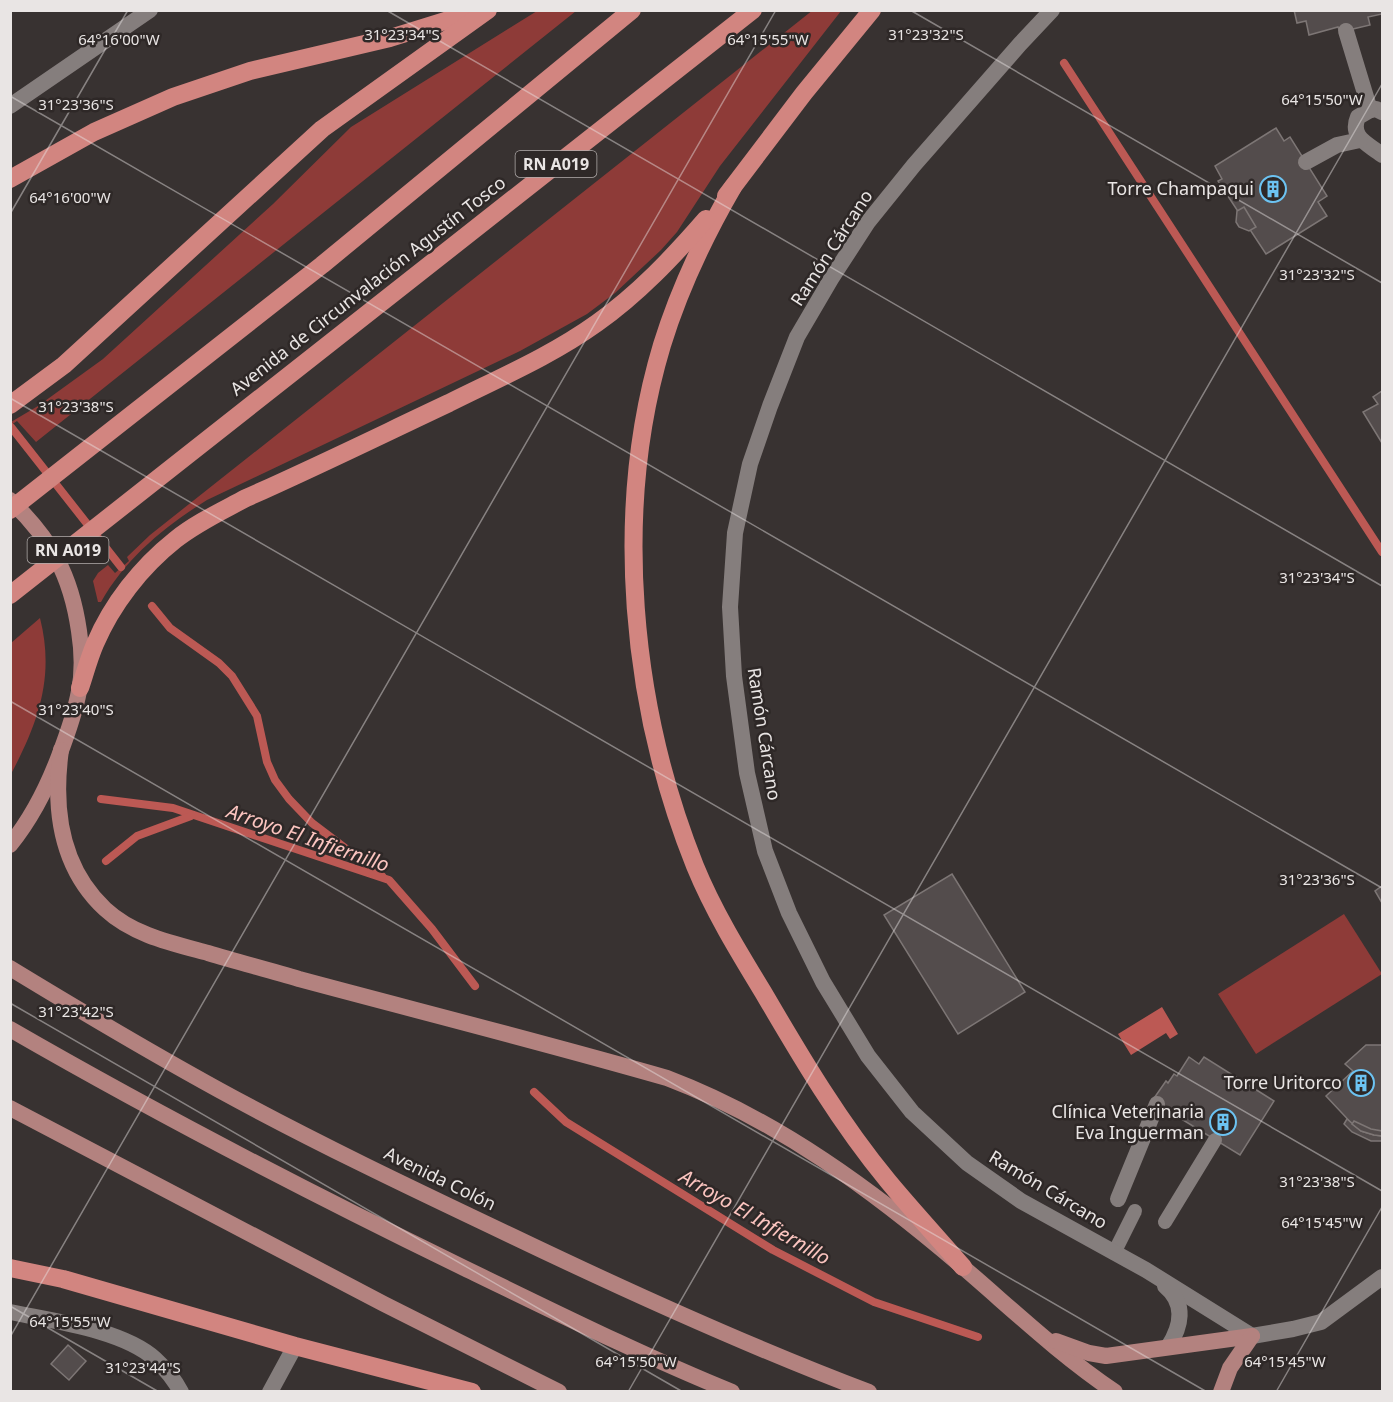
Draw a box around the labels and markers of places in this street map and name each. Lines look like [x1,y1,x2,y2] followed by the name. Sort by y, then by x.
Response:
[1258,174,1288,204] building icon: Torre Champaqui
[1108,176,1254,200] place label: Torre Champaqui
[1346,1068,1376,1098] building icon: Torre Uritorco
[1224,1070,1342,1094] place label: Torre Uritorco
[1051,1099,1204,1144] place label: Clínica Veterinaria Eva Inguerman
[1208,1107,1238,1137] building icon: Clínica Veterinaria Eva Inguerman

